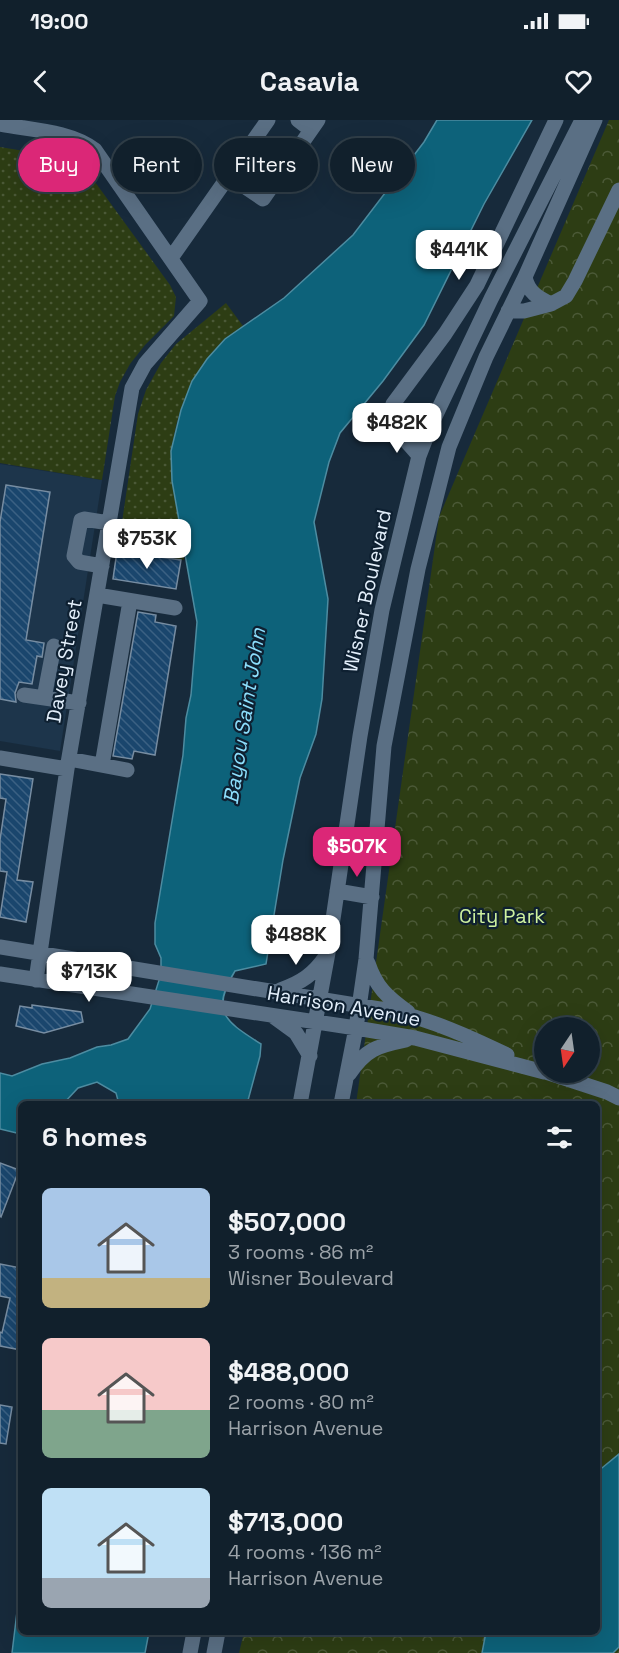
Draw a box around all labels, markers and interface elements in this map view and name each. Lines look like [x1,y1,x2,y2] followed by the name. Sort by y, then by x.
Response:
[30,7,89,35] text: 19:00
[260,64,359,99] text: Casavia
[24,65,57,98] icon: back
[562,65,595,98] icon: heart
[18,138,100,192] chip: Buy
[112,138,202,192] chip: Rent
[214,138,318,192] chip: Filters
[330,138,415,192] chip: New
[417,230,501,281] pin: $441K
[430,236,488,262] text: $441K
[355,403,439,454] pin: $482K
[366,409,428,435] text: $482K
[337,507,397,675] street label: Wisner Boulevard
[105,519,189,570] pin: $753K
[117,525,177,551] text: $753K
[40,597,88,725] street label: Davey Street
[217,625,271,806] water label: Bayou Saint John
[315,827,399,878] pin: $507K
[327,833,387,859] text: $507K
[459,903,545,929] park label: City Park
[254,915,338,966] pin: $488K
[265,921,327,947] text: $488K
[47,952,131,1003] pin: $713K
[61,958,117,984] text: $713K
[265,980,423,1032] street label: Harrison Avenue
[534,1017,600,1083] north arrow
[534,1017,600,1083] map controls
[42,1120,147,1154] text: 6 homes
[543,1121,576,1154] icon: filters
[228,1205,346,1239] text: $507,000
[90,1212,162,1284] icon: home
[228,1239,373,1265] text: 3 rooms · 86 m²
[228,1265,394,1291] text: Wisner Boulevard
[228,1355,349,1389] text: $488,000
[90,1362,162,1434] icon: home
[228,1389,374,1415] text: 2 rooms · 80 m²
[228,1415,383,1441] text: Harrison Avenue
[228,1505,343,1539] text: $713,000
[90,1512,162,1584] icon: home
[228,1539,382,1565] text: 4 rooms · 136 m²
[228,1565,383,1591] text: Harrison Avenue

